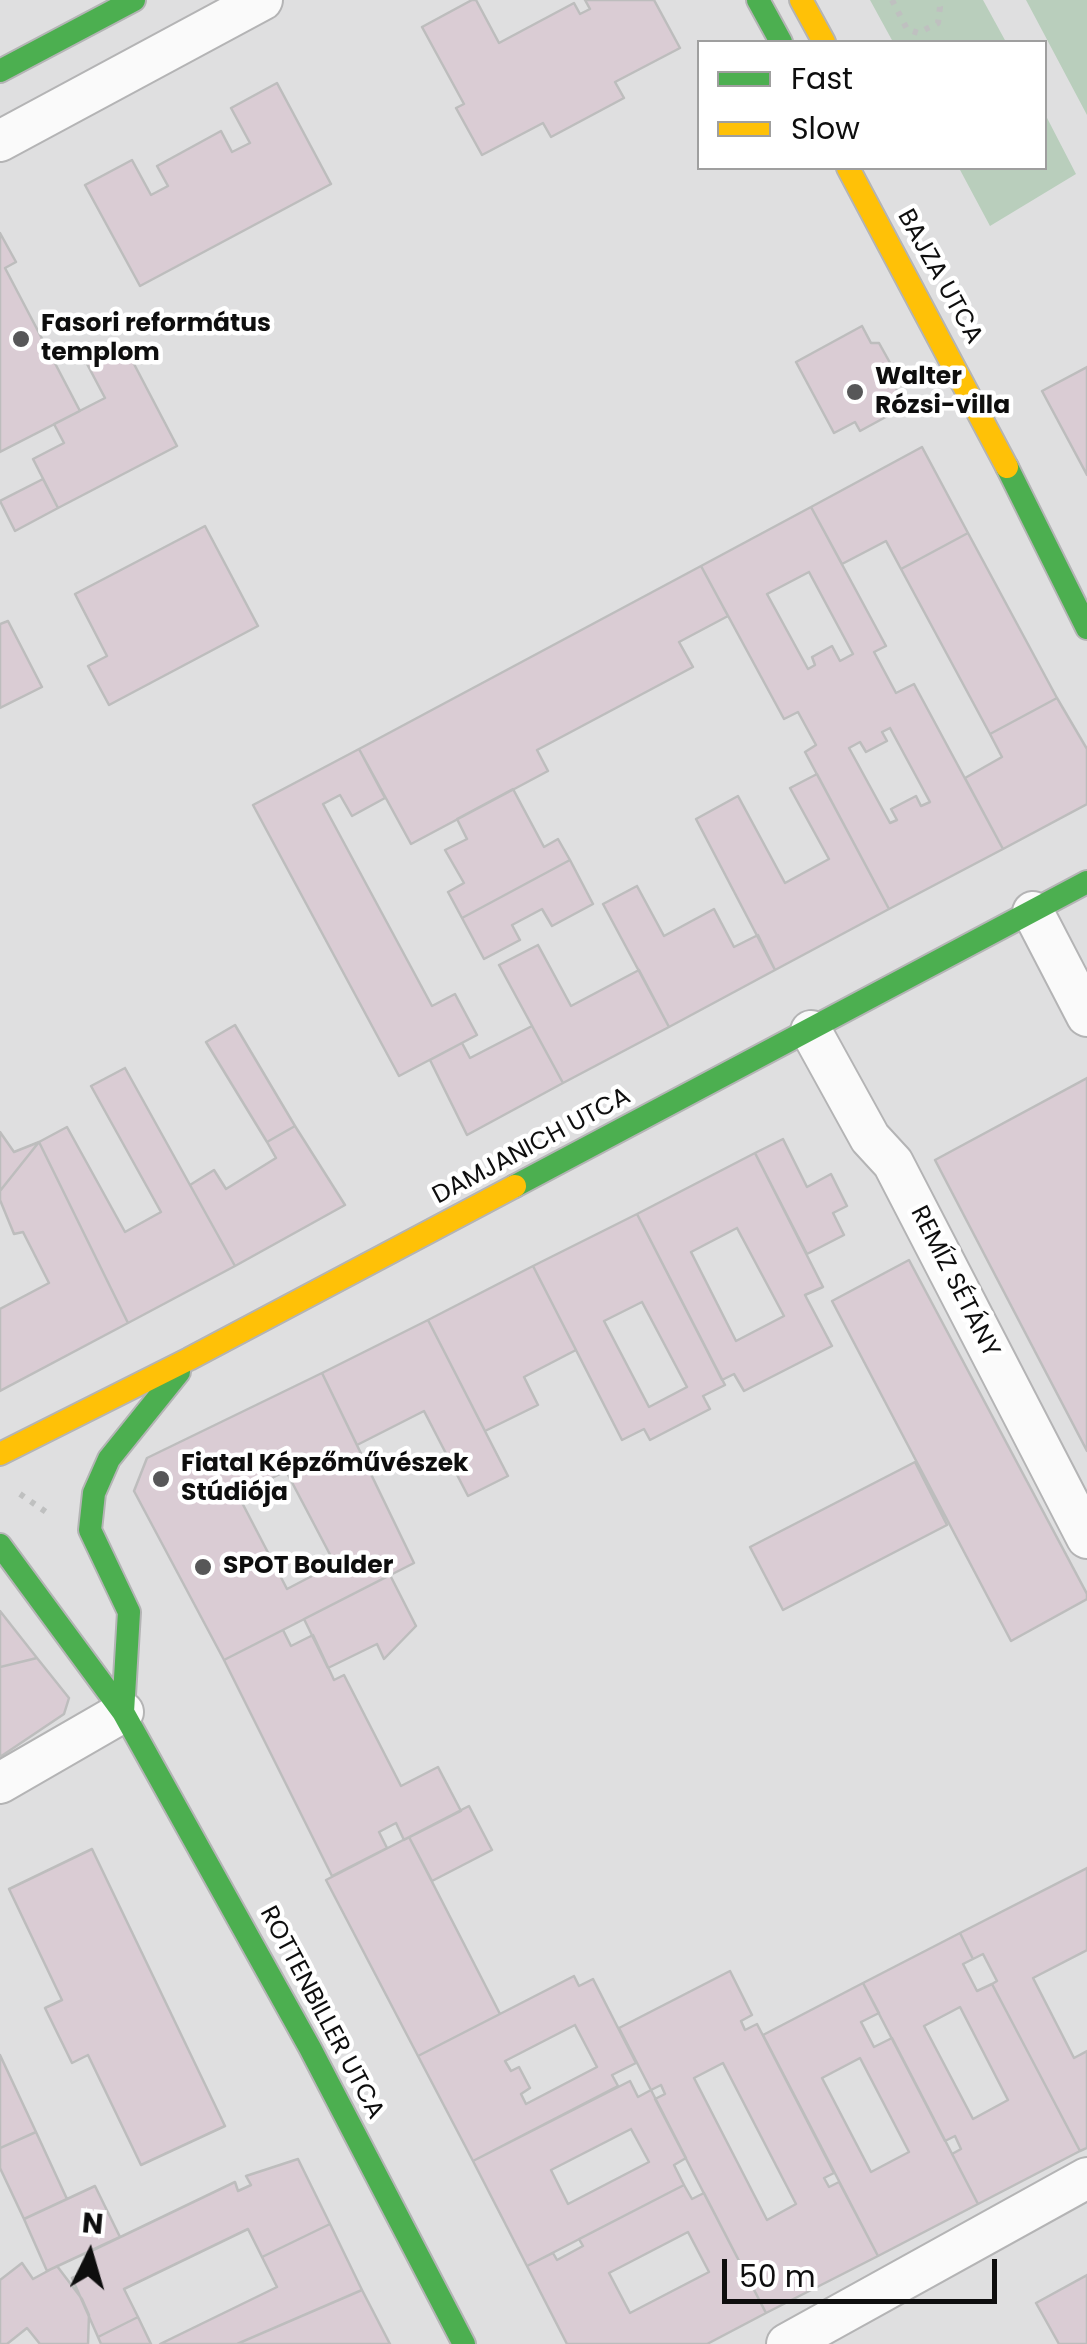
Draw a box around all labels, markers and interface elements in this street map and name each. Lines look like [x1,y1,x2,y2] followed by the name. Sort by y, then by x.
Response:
[697,40,1047,170] legend
[791,57,853,100] text: Fast
[791,107,860,150] text: Slow
[890,205,988,349] street label: BAJZA UTCA
[41,310,271,369] place label: Fasori református templom
[10,328,32,350] marker: Fasori református templom
[875,363,1010,422] place label: Walter Rózsi-villa
[844,381,866,403] marker: Walter Rózsi-villa
[428,1082,636,1212] street label: DAMJANICH UTCA
[903,1201,1005,1363] street label: REMÍZ SÉTÁNY
[181,1450,469,1509] place label: Fiatal Képzőművészek Stúdiója
[150,1468,172,1490] marker: Fiatal Képzőművészek Stúdiója
[223,1552,393,1582] place label: SPOT Boulder
[192,1556,214,1578] marker: SPOT Boulder
[252,1901,390,2125] street label: ROTTENBILLER UTCA
[80,2203,105,2244] text: N
[40,2204,140,2304] north arrow
[727,2239,1002,2301] scale bar
[739,2255,816,2298] text: 50 m

